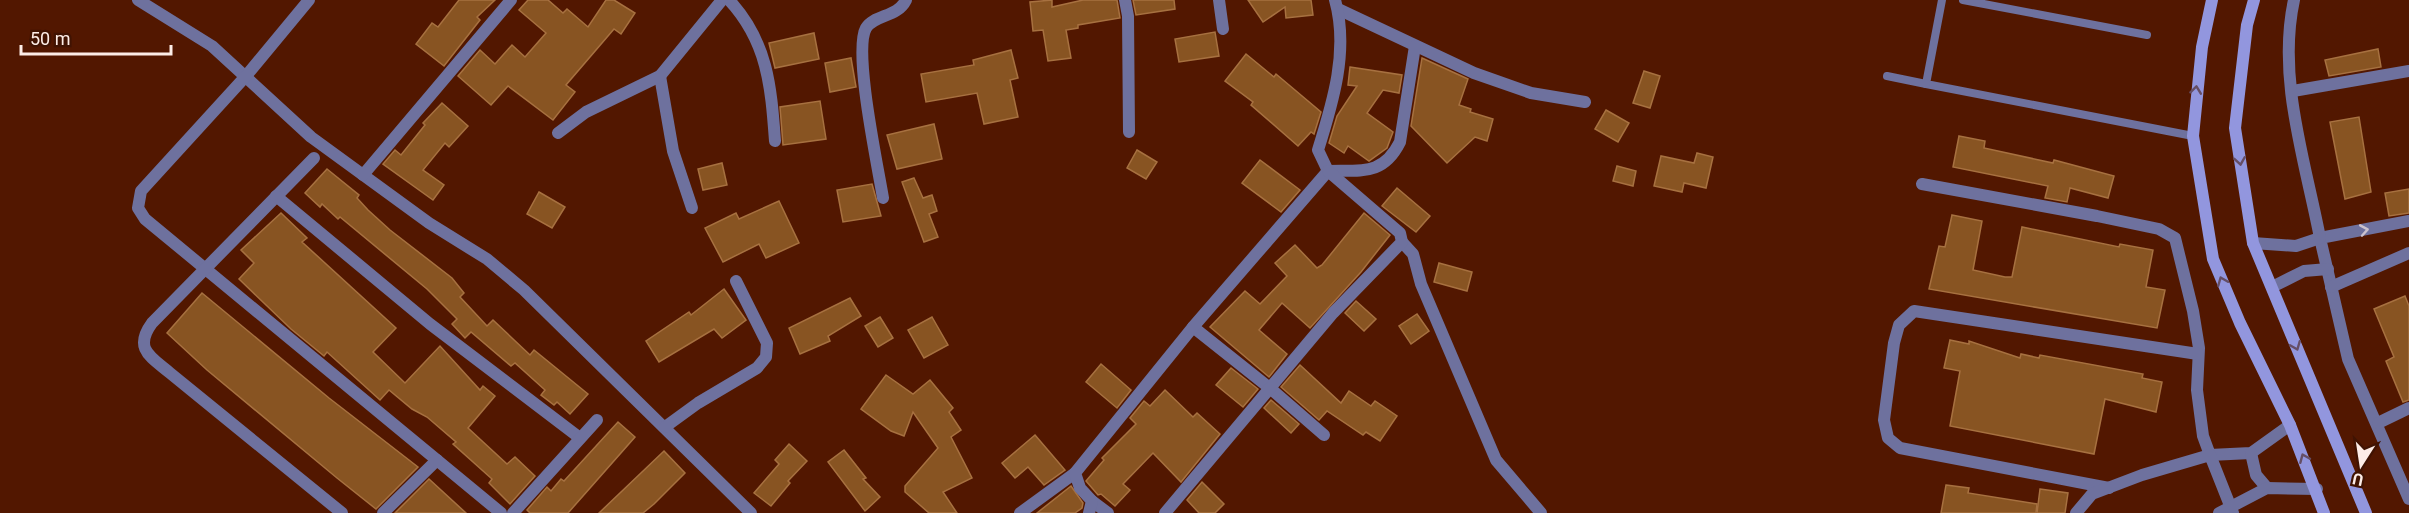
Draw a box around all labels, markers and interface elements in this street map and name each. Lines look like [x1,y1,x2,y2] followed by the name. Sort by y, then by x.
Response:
[21,18,171,56] scale bar
[30,28,70,49] text: 50 m
[2189,85,2202,94] one-way arrow
[2234,157,2246,166] one-way arrow
[2360,224,2369,236] one-way arrow
[2217,276,2229,287] one-way arrow
[2289,340,2301,351] one-way arrow
[2331,435,2391,495] north arrow
[2299,454,2311,465] one-way arrow
[2351,469,2365,490] text: U

